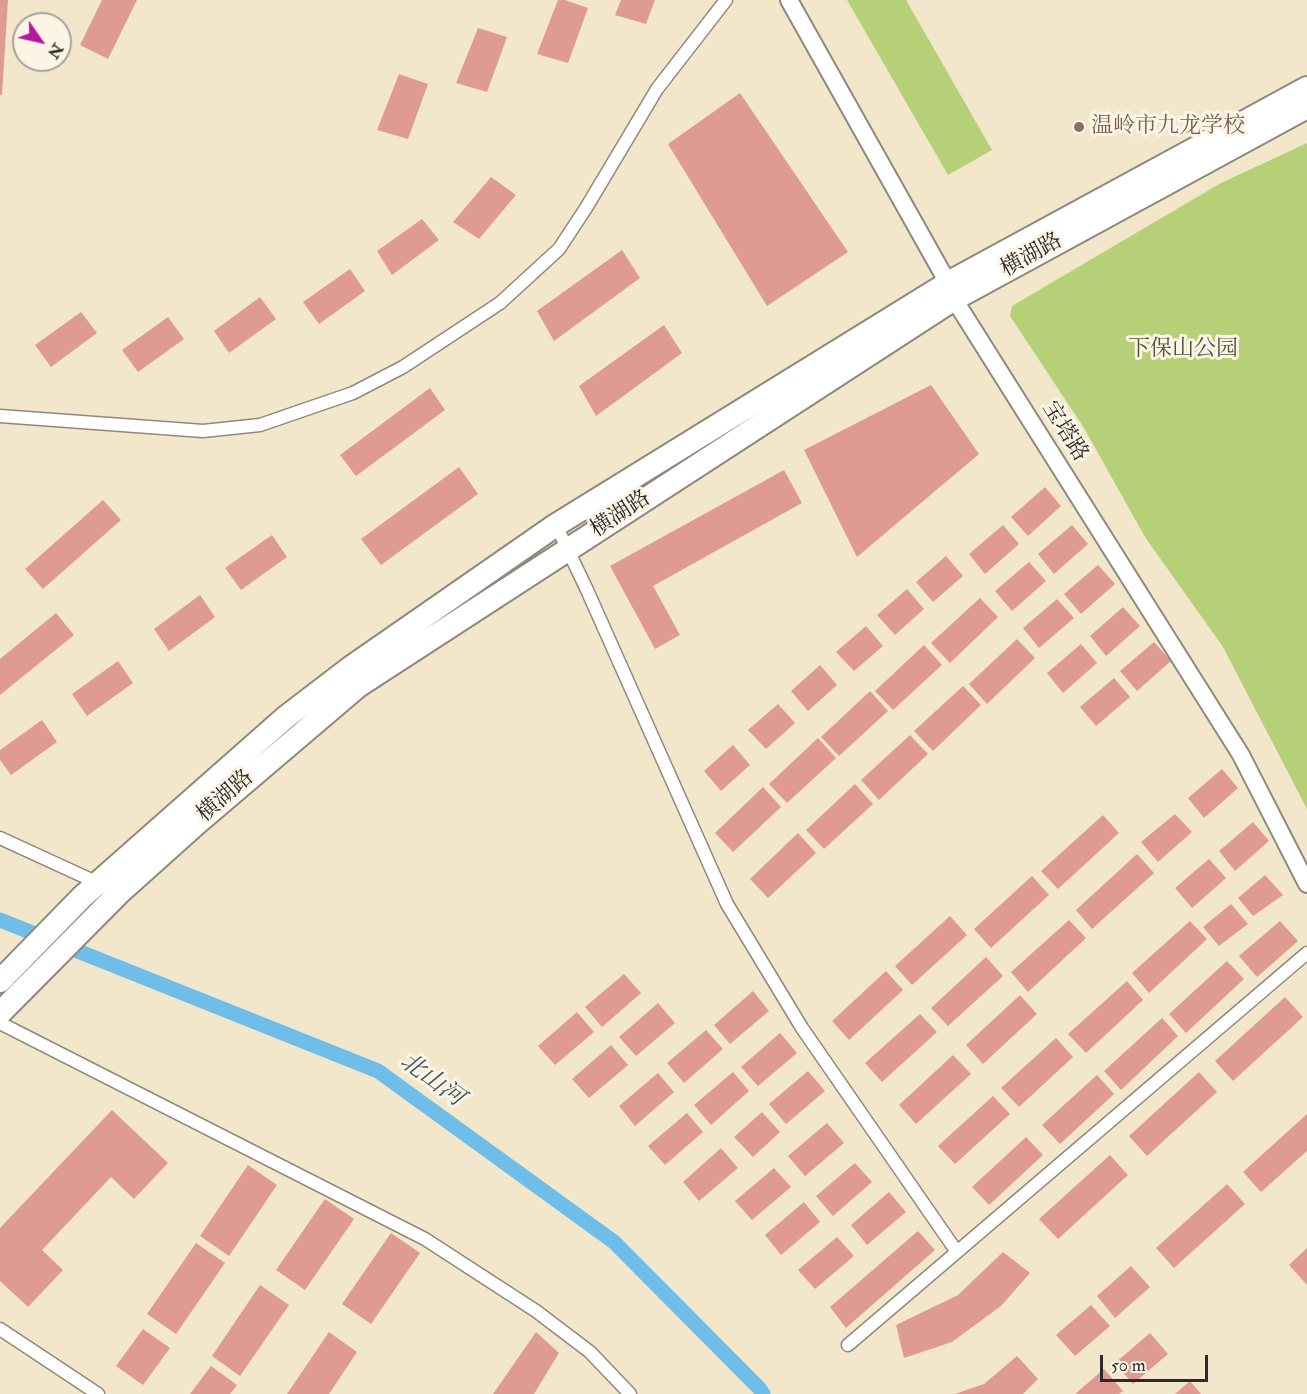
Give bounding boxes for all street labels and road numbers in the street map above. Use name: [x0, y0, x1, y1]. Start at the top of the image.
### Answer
street label: 横湖路: [997, 228, 1067, 284]
street label: 宝塔路: [1035, 397, 1093, 467]
street label: 横湖路: [586, 486, 656, 544]
street label: 横湖路: [192, 765, 260, 829]

